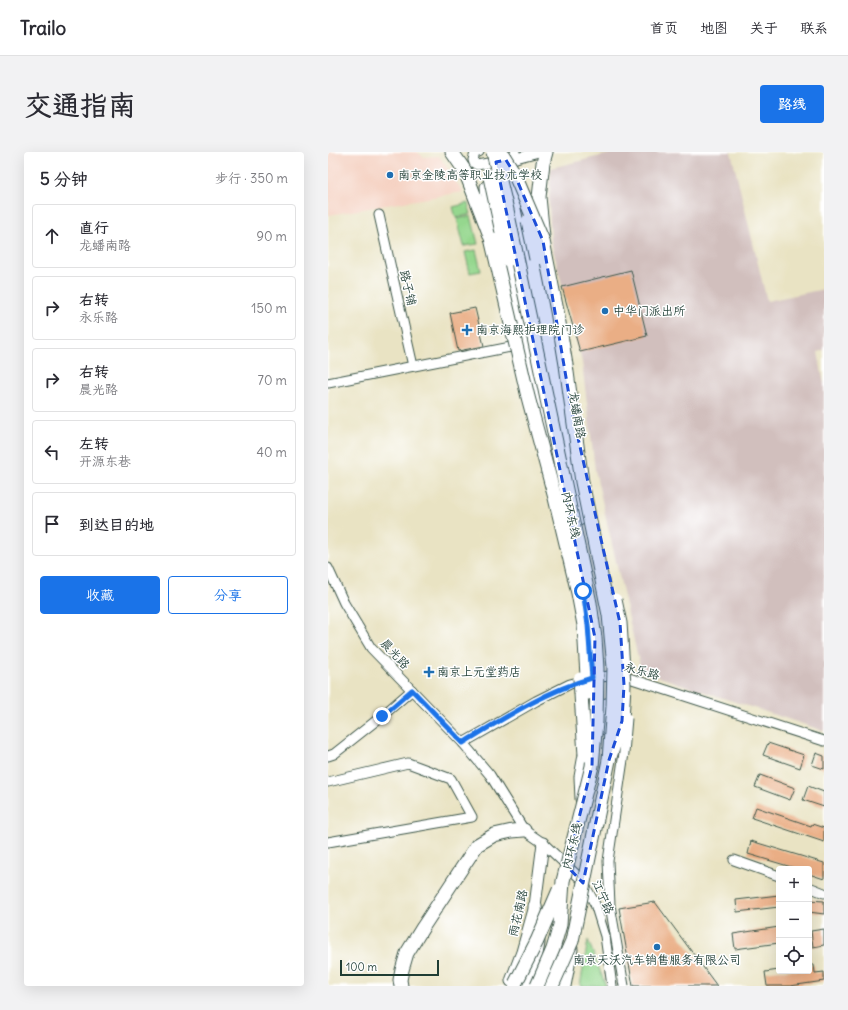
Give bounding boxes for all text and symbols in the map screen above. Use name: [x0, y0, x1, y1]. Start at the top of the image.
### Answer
text: Trailo: [20, 16, 66, 40]
text: 首页: [650, 19, 678, 37]
text: 地图: [700, 19, 728, 37]
text: 关于: [750, 19, 778, 37]
text: 联系: [800, 19, 828, 37]
button: 路线: [760, 85, 824, 123]
text: 交通指南: [24, 87, 136, 123]
place label: 南京金陵高等职业技术学校: [398, 167, 542, 182]
text: 5 分钟: [40, 168, 88, 190]
text: 步行 · 350 m: [215, 170, 288, 187]
marker: 南京金陵高等职业技术学校: [385, 170, 395, 180]
text: 直行: [79, 218, 109, 237]
icon: ahead: [41, 225, 63, 247]
text: 90 m: [256, 228, 287, 245]
text: 龙蟠南路: [79, 237, 131, 254]
street label: 路子铺: [397, 269, 420, 307]
text: 右转: [79, 290, 109, 309]
icon: right: [41, 297, 63, 319]
text: 150 m: [251, 300, 287, 317]
place label: 中华门派出所: [613, 303, 686, 318]
marker: 中华门派出所: [600, 306, 610, 316]
text: 永乐路: [79, 309, 118, 326]
place label: 南京海熙护理院门诊: [476, 322, 585, 337]
marker: 南京海熙护理院门诊: [461, 324, 473, 336]
text: 右转: [79, 362, 109, 381]
icon: right: [41, 369, 63, 391]
text: 70 m: [258, 372, 287, 389]
text: 晨光路: [79, 381, 118, 398]
street label: 龙蟠南路: [566, 390, 589, 440]
text: 左转: [79, 434, 109, 453]
icon: left: [41, 441, 63, 463]
text: 40 m: [256, 444, 287, 461]
text: 开源东巷: [79, 453, 131, 470]
street label: 内环东线: [559, 490, 584, 540]
icon: arrive: [41, 513, 63, 535]
text: 到达目的地: [79, 515, 154, 534]
button: 收藏: [40, 576, 160, 614]
button: 分享: [168, 576, 288, 614]
route start: [574, 582, 592, 600]
street label: 晨光路: [378, 635, 413, 672]
street label: 永乐路: [623, 659, 661, 682]
place label: 南京上元堂药店: [437, 664, 521, 679]
marker: 南京上元堂药店: [424, 667, 434, 677]
route end: [373, 707, 391, 725]
street label: 内环东线: [558, 821, 585, 871]
map controls: [776, 866, 812, 974]
button: +: [776, 866, 812, 902]
street label: 江宁路: [589, 877, 618, 916]
street label: 雨花南路: [505, 888, 530, 938]
button: −: [776, 902, 812, 938]
button: locate: [776, 938, 812, 974]
marker: 南京天沃汽车销售服务有限公司: [652, 942, 662, 952]
place label: 南京天沃汽车销售服务有限公司: [573, 952, 741, 967]
scale bar: [340, 958, 439, 977]
text: 100 m: [346, 960, 377, 974]

